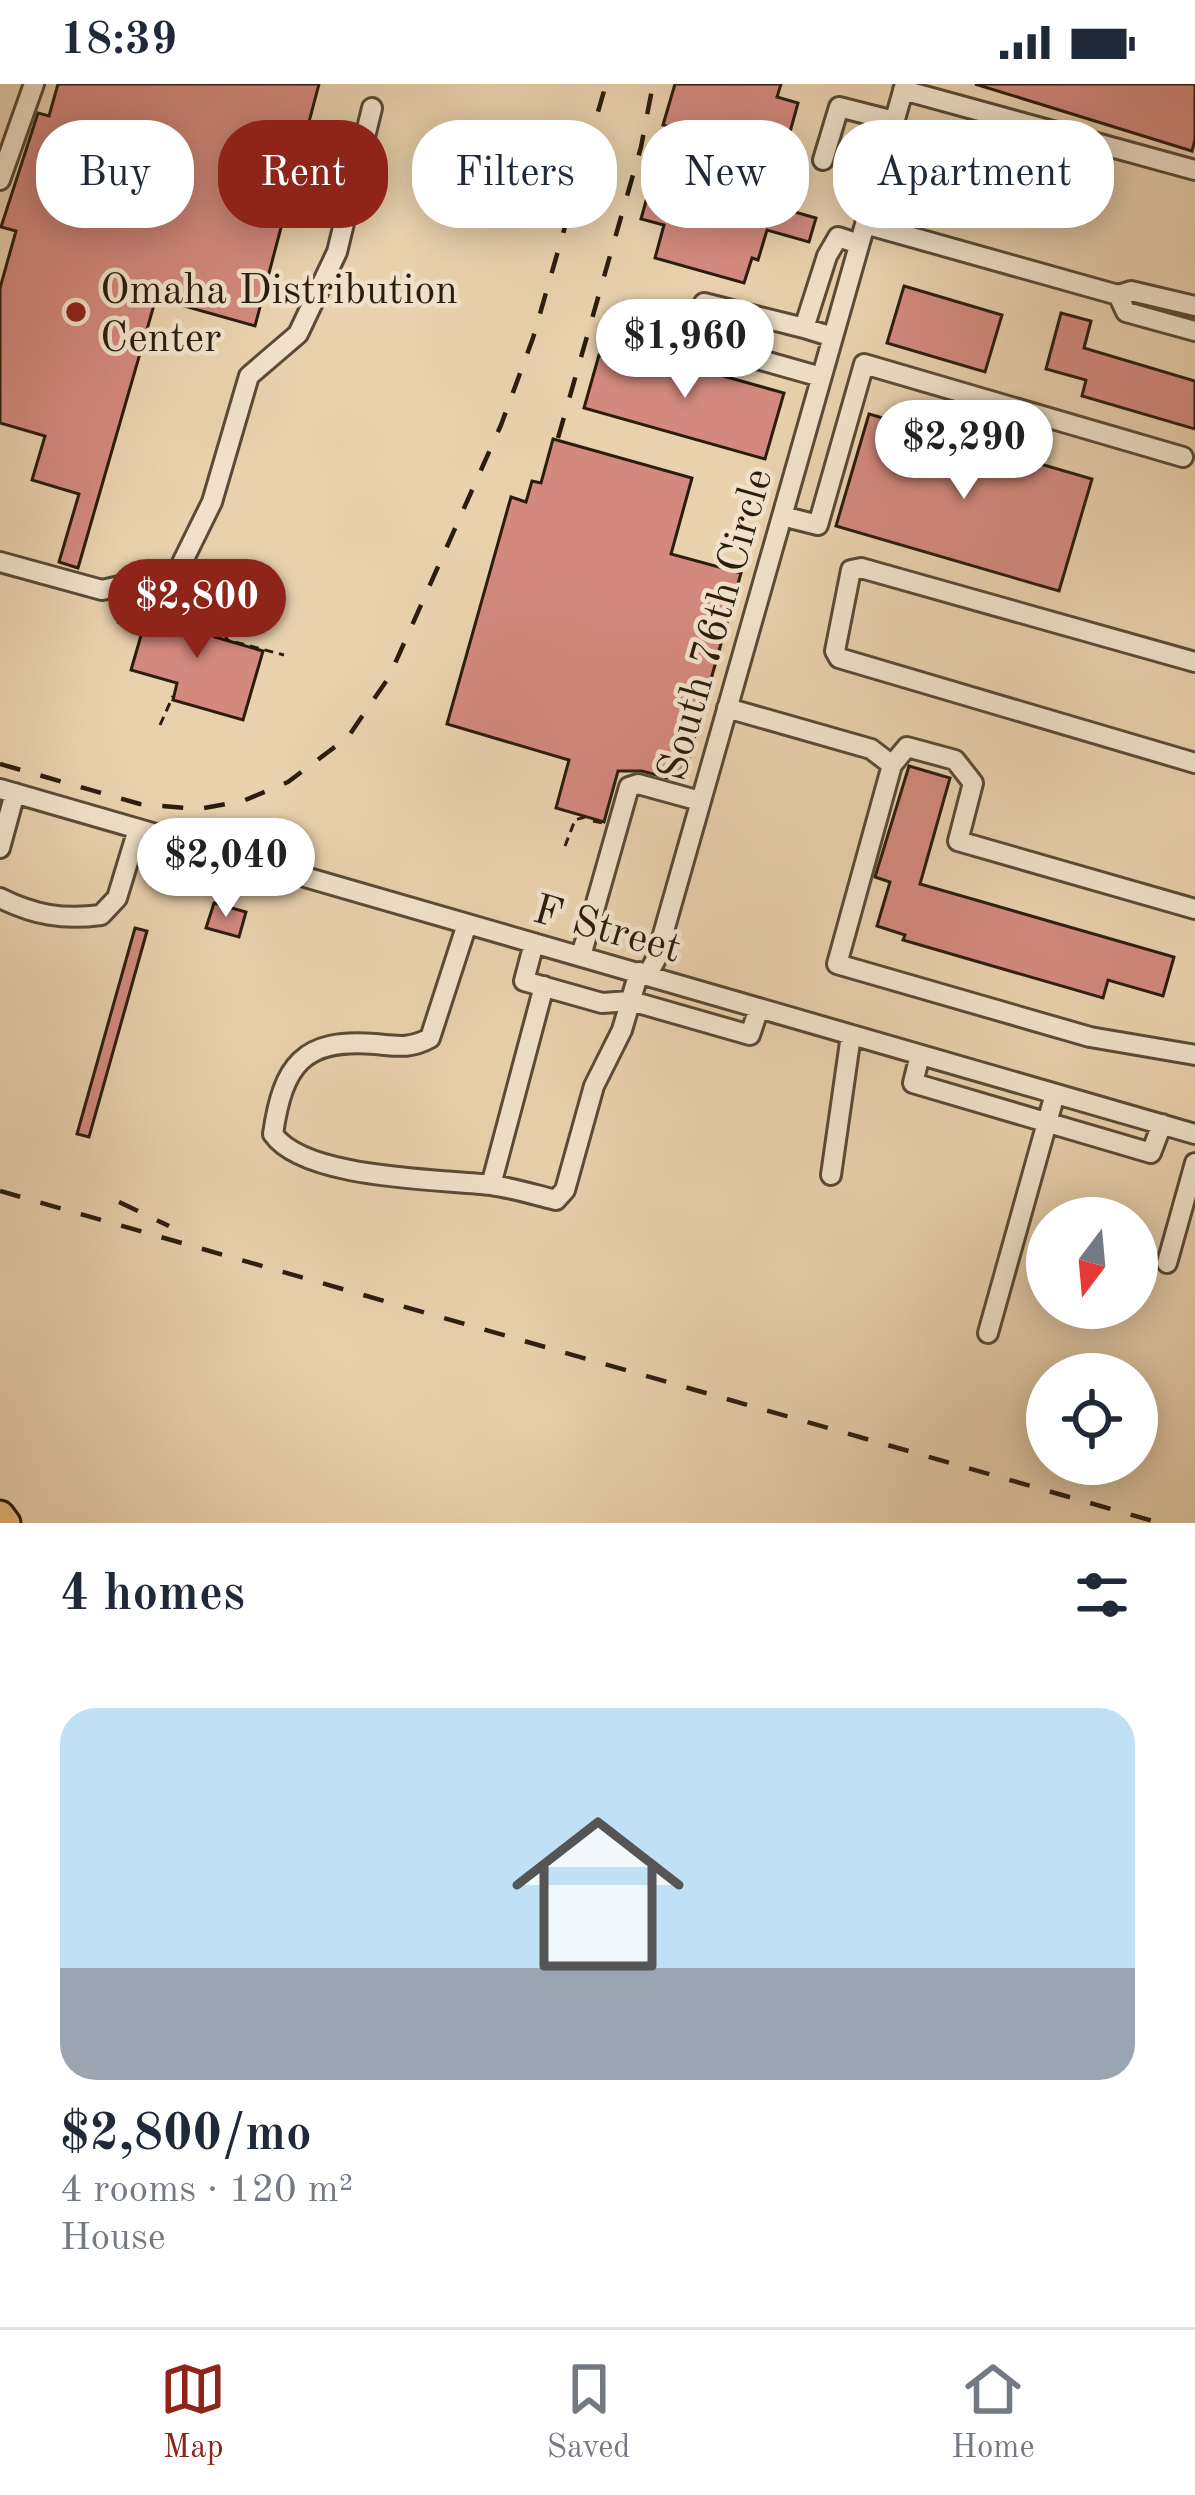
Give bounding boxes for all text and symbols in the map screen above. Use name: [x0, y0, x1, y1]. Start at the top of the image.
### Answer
text: 18:39: [60, 19, 177, 64]
chip: Buy: [36, 120, 194, 228]
chip: Rent: [218, 120, 388, 228]
chip: Filters: [412, 120, 617, 228]
chip: New: [641, 120, 809, 228]
chip: Apartment: [833, 120, 1114, 228]
place label: Omaha Distribution Center: [100, 271, 458, 361]
marker: Omaha Distribution Center: [63, 299, 89, 325]
pin: $1,960: [587, 299, 783, 401]
text: $1,960: [623, 318, 747, 357]
pin: $2,290: [866, 400, 1062, 502]
text: $2,290: [902, 419, 1026, 458]
street label: South 76th Circle: [652, 464, 781, 786]
pin: $2,800: [99, 559, 295, 661]
text: $2,800: [135, 578, 259, 617]
pin: $2,040: [128, 818, 324, 920]
text: $2,040: [164, 837, 288, 876]
street label: F Street: [528, 890, 685, 972]
north arrow: [1026, 1197, 1158, 1329]
map controls: [1026, 1197, 1158, 1485]
button: locate: [1026, 1353, 1158, 1485]
icon: filters: [1069, 1562, 1135, 1628]
text: 4 homes: [60, 1570, 245, 1621]
icon: home: [490, 1786, 706, 2002]
text: $2,800/mo: [60, 2110, 312, 2161]
text: 4 rooms · 120 m²: [60, 2171, 353, 2210]
text: House: [60, 2219, 166, 2258]
tab: Map: [160, 2356, 226, 2469]
tab: Saved: [547, 2356, 631, 2469]
tab: Home: [951, 2356, 1035, 2469]

